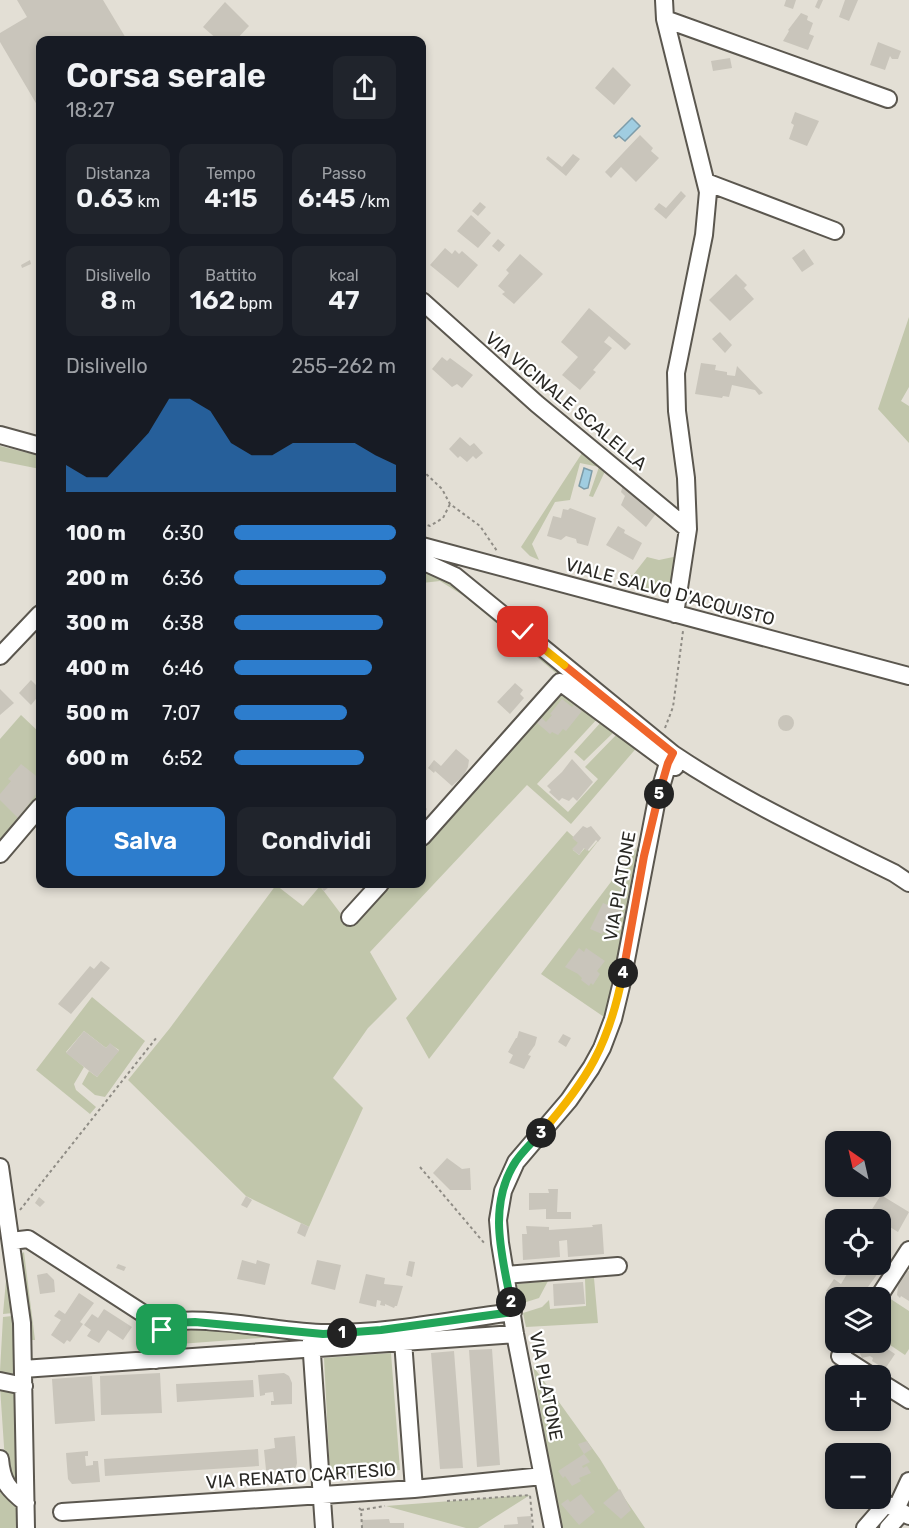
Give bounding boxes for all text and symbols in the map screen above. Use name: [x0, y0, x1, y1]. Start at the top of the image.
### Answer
text: Corsa serale: [66, 56, 266, 95]
button: share: [333, 56, 396, 119]
text: 18:27: [66, 98, 114, 122]
text: Distanza: [86, 164, 150, 183]
text: Tempo: [206, 164, 256, 183]
text: Passo: [322, 164, 366, 183]
text: 0.63: [76, 183, 134, 214]
text: 4:15: [204, 183, 258, 214]
text: 6:45: [298, 183, 356, 214]
text: km: [134, 192, 160, 211]
text: /km: [356, 192, 390, 211]
text: Dislivello: [85, 266, 151, 285]
text: Battito: [205, 266, 257, 285]
text: kcal: [329, 266, 359, 285]
text: 8: [100, 285, 118, 316]
text: 162: [190, 285, 235, 316]
text: 47: [328, 285, 360, 316]
text: m: [118, 294, 136, 313]
text: bpm: [235, 294, 272, 313]
street label: VIA VICINALE SCALELLA: [481, 327, 651, 475]
text: Dislivello: [66, 354, 148, 378]
text: 255–262 m: [292, 354, 396, 378]
text: 100 m: [66, 521, 126, 545]
text: 6:30: [162, 521, 204, 545]
street label: VIALE SALVO D'ACQUISTO: [563, 553, 777, 631]
text: 200 m: [66, 566, 129, 590]
text: 6:36: [162, 566, 203, 590]
pin: [497, 606, 548, 657]
text: 300 m: [66, 611, 129, 635]
text: 6:38: [162, 611, 204, 635]
icon: check: [506, 615, 539, 648]
text: 400 m: [66, 656, 129, 680]
text: 6:46: [162, 656, 204, 680]
text: 500 m: [66, 701, 129, 725]
text: 7:07: [162, 701, 200, 725]
text: 600 m: [66, 746, 129, 770]
text: 6:52: [162, 746, 203, 770]
pin: 5: [644, 779, 674, 809]
text: 5: [654, 784, 664, 803]
button: Salva: [66, 807, 225, 876]
button: Condividi: [237, 807, 396, 876]
street label: VIA PLATONE: [600, 829, 640, 943]
pin: 4: [608, 958, 638, 988]
text: 4: [618, 963, 628, 982]
pin: 3: [526, 1118, 556, 1148]
text: 3: [536, 1123, 546, 1142]
north arrow: [825, 1131, 891, 1197]
map controls: [825, 1131, 891, 1509]
button: locate: [825, 1209, 891, 1275]
pin: 2: [496, 1287, 526, 1317]
button: layers: [825, 1287, 891, 1353]
text: 2: [506, 1292, 516, 1311]
pin: [136, 1304, 187, 1355]
icon: arrive: [145, 1313, 178, 1346]
pin: 1: [327, 1318, 357, 1348]
text: 1: [338, 1323, 346, 1342]
street label: VIA PLATONE: [525, 1329, 567, 1443]
button: +: [825, 1365, 891, 1431]
button: −: [825, 1443, 891, 1509]
street label: VIA RENATO CARTESIO: [205, 1458, 397, 1494]

